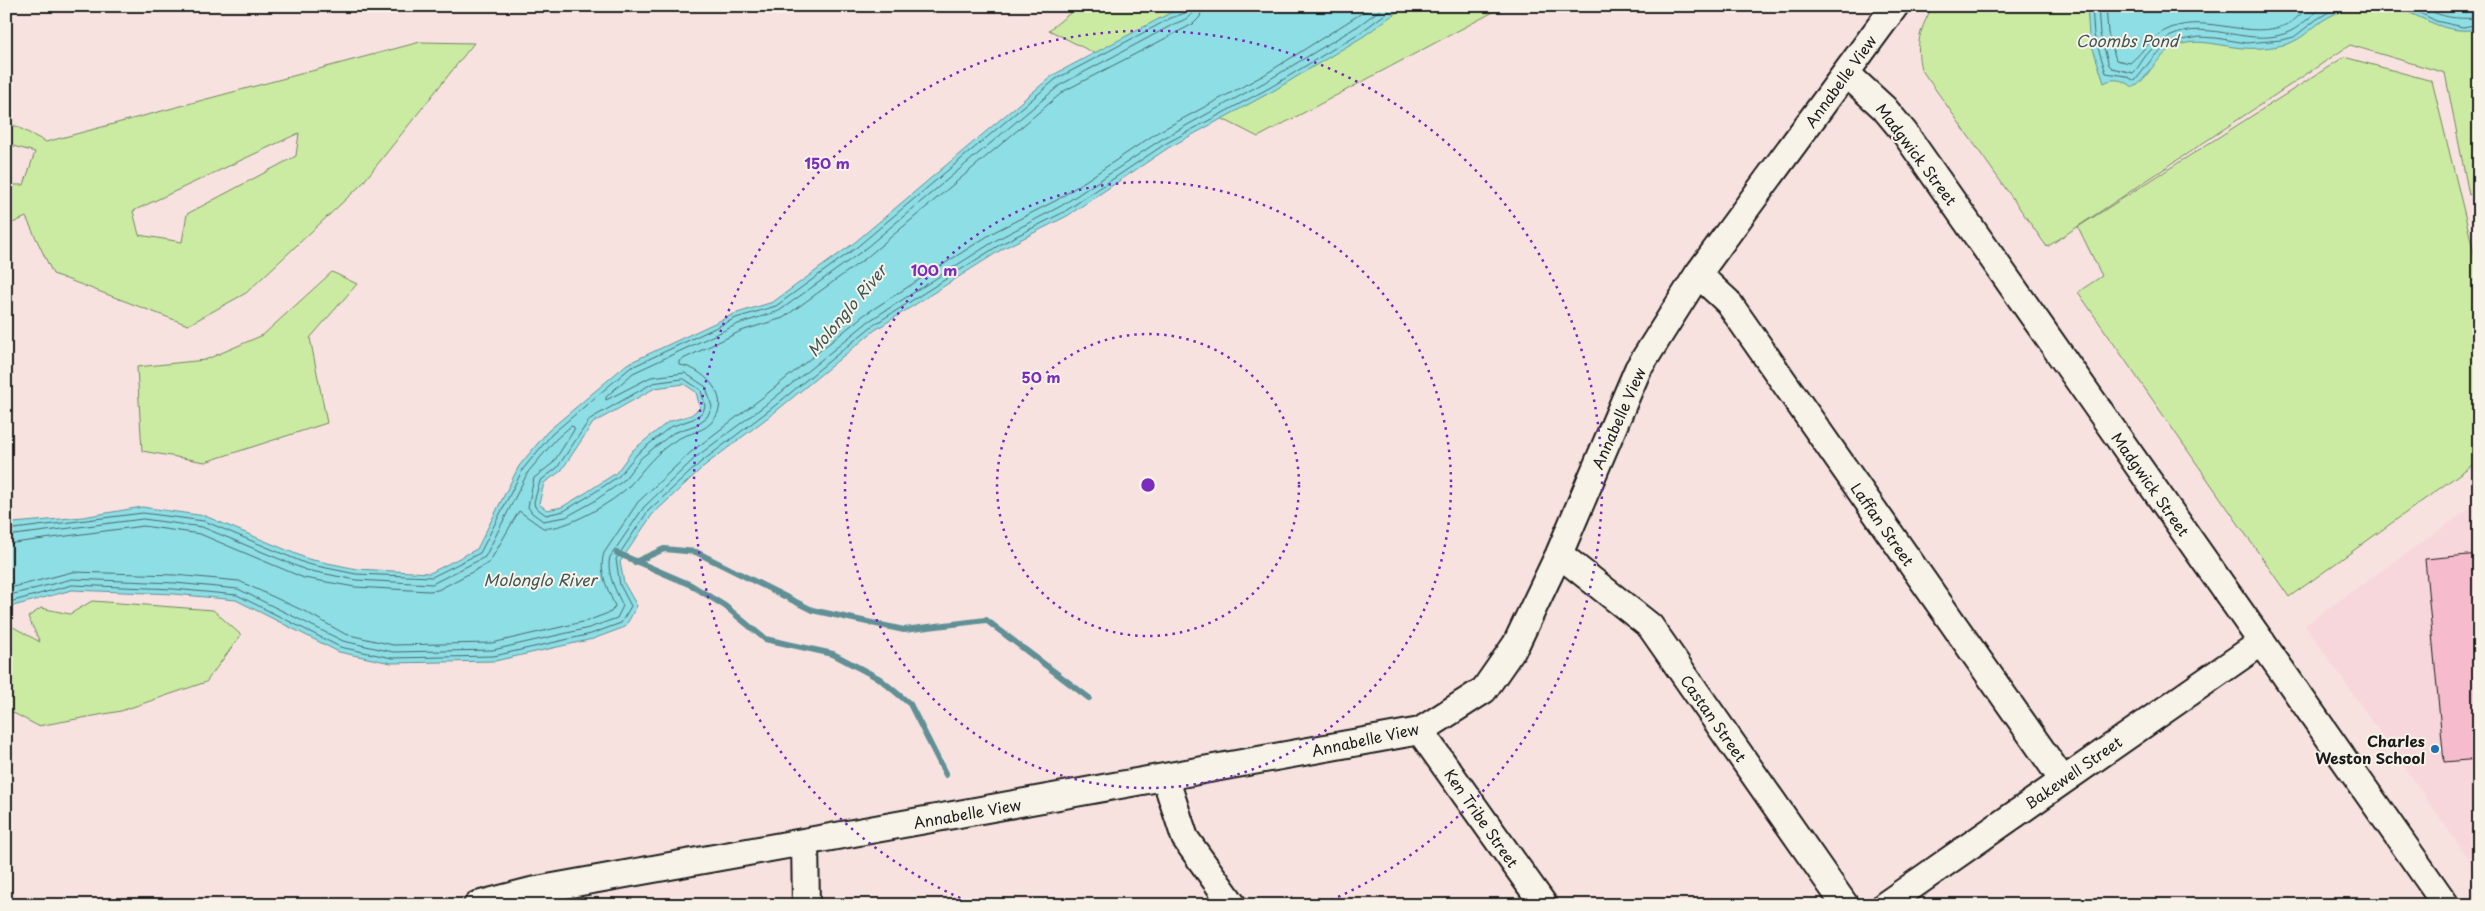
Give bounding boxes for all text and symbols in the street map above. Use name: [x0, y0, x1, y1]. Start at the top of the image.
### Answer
water label: Coombs Pond: [2076, 28, 2181, 52]
street label: Annabelle View: [1799, 30, 1882, 132]
street label: Madgwick Street: [1871, 98, 1963, 210]
text: 150 m: [804, 151, 850, 174]
water label: Molonglo River: [801, 257, 893, 361]
text: 100 m: [911, 258, 957, 281]
street label: Annabelle View: [1585, 363, 1651, 473]
text: 50 m: [1022, 365, 1060, 388]
street label: Madgwick Street: [2106, 427, 2196, 541]
centre of rings: [1139, 476, 1157, 494]
street label: Laffan Street: [1846, 478, 1920, 570]
water label: Molonglo River: [484, 567, 599, 591]
street label: Castan Street: [1675, 670, 1753, 766]
street label: Annabelle View: [1309, 716, 1421, 762]
place label: Charles Weston School: [2315, 729, 2425, 769]
street label: Bakewell Street: [2020, 730, 2126, 814]
marker: Charles Weston School: [2429, 743, 2441, 755]
street label: Ken Tribe Street: [1439, 764, 1525, 872]
street label: Annabelle View: [911, 792, 1023, 834]

